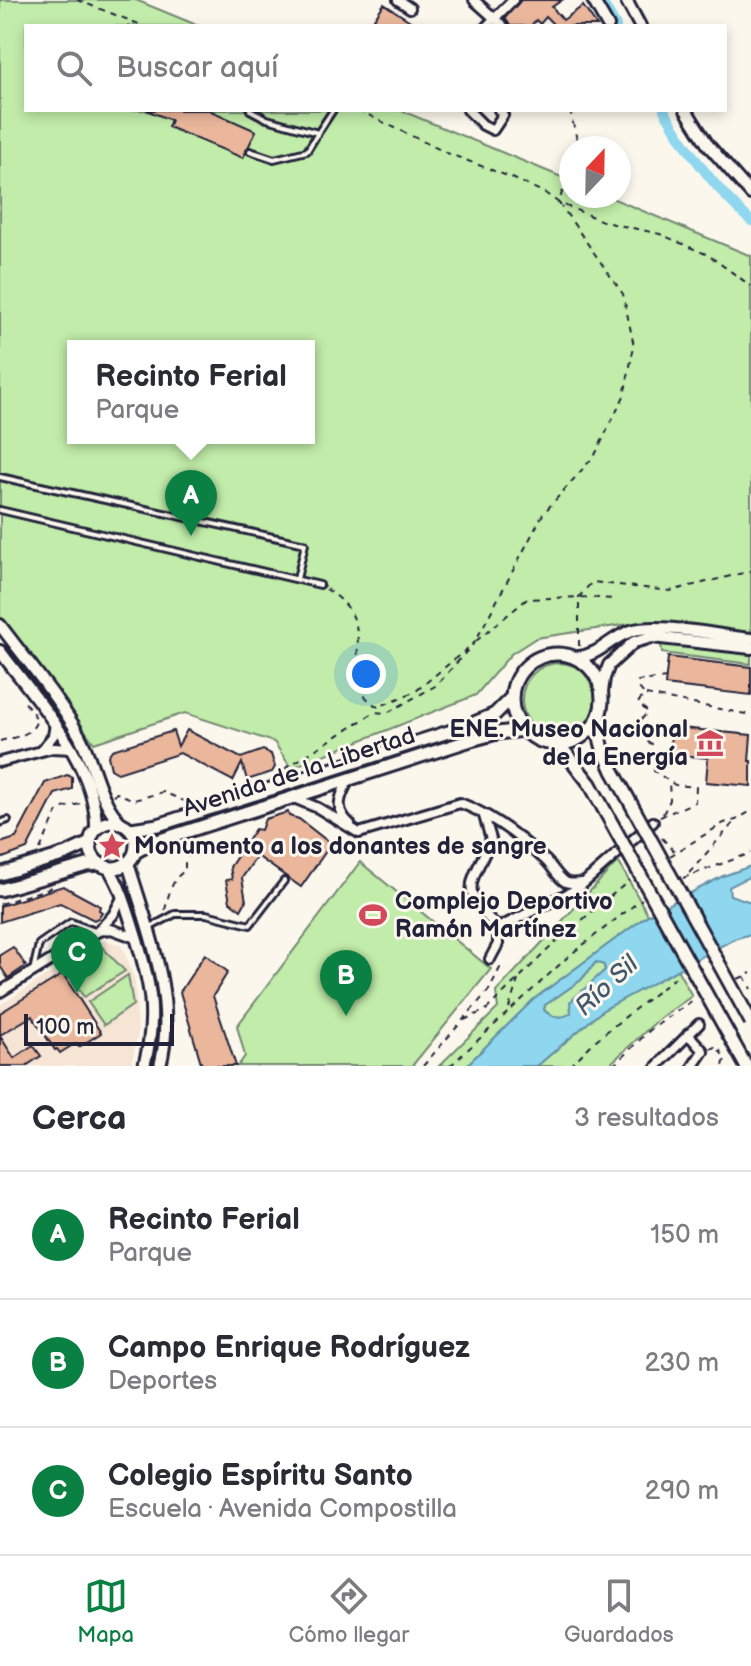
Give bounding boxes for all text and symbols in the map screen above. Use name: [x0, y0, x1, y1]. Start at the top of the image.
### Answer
search box: [24, 24, 727, 112]
icon: search: [52, 46, 96, 90]
text: Buscar aquí: [116, 50, 278, 86]
north arrow: [559, 136, 631, 208]
popup: [67, 340, 315, 444]
text: Recinto Ferial: [95, 359, 287, 395]
text: Parque: [95, 395, 179, 426]
pin: A: [165, 470, 217, 536]
your location: [346, 654, 386, 694]
place label: ENE. Museo Nacional de la Energía: [449, 715, 688, 772]
street label: Avenida de la Libertad: [179, 721, 419, 823]
museum icon: ENE. Museo Nacional de la Energía: [695, 728, 725, 758]
place icon: Monumento a los donantes de sangre: [97, 831, 127, 861]
place label: Monumento a los donantes de sangre: [134, 832, 547, 861]
place label: Complejo Deportivo Ramón Martínez: [395, 887, 613, 944]
sports icon: Complejo Deportivo Ramón Martínez: [358, 900, 388, 930]
pin: C: [51, 927, 103, 993]
water label: Río Sil: [569, 948, 646, 1023]
pin: B: [320, 950, 372, 1016]
scale bar: [24, 1010, 174, 1046]
text: 100 m: [36, 1014, 95, 1041]
text: Cerca: [32, 1098, 127, 1139]
text: 3 resultados: [574, 1103, 719, 1134]
text: Recinto Ferial: [108, 1202, 300, 1238]
text: A: [50, 1220, 66, 1251]
text: 150 m: [650, 1220, 719, 1251]
text: Parque: [108, 1238, 192, 1269]
text: Campo Enrique Rodríguez: [108, 1330, 470, 1366]
text: B: [49, 1348, 67, 1379]
text: 230 m: [644, 1348, 719, 1379]
text: Deportes: [108, 1366, 217, 1397]
text: Colegio Espíritu Santo: [108, 1458, 413, 1494]
text: C: [49, 1476, 67, 1507]
text: 290 m: [645, 1476, 719, 1507]
text: Escuela · Avenida Compostilla: [108, 1494, 457, 1525]
tab: Mapa: [77, 1574, 134, 1649]
tab: Cómo llegar: [289, 1574, 409, 1649]
tab: Guardados: [564, 1574, 674, 1649]

